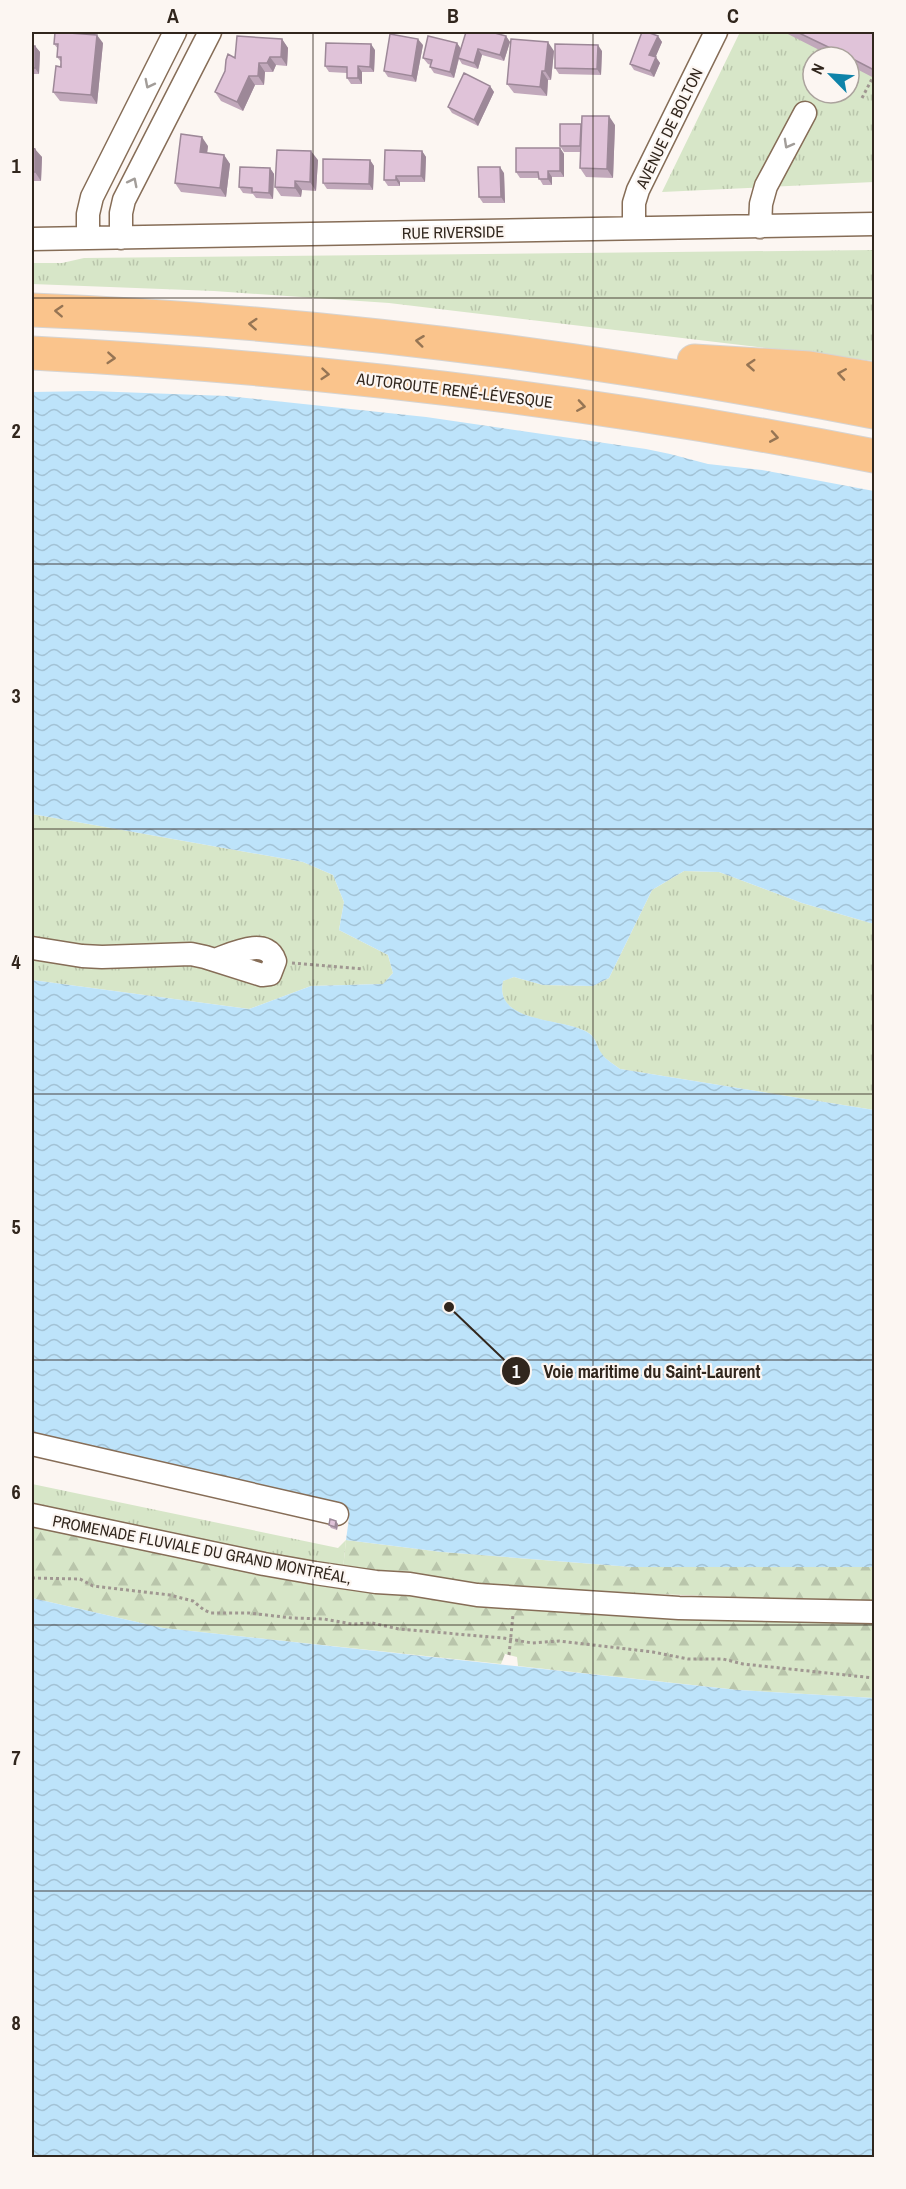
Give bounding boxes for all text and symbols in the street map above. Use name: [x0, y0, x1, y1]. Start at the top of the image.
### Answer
text: A: [167, 2, 179, 29]
text: B: [447, 2, 459, 29]
text: C: [727, 2, 739, 29]
north arrow: [801, 45, 861, 105]
text: N: [805, 60, 829, 78]
street label: AVENUE DE BOLTON: [630, 64, 708, 193]
one-way arrow: [144, 77, 156, 88]
one-way arrow: [784, 138, 795, 148]
text: 1: [11, 152, 21, 179]
one-way arrow: [126, 178, 138, 189]
street label: RUE RIVERSIDE: [402, 220, 504, 244]
one-way arrow: [54, 305, 63, 318]
one-way arrow: [249, 318, 258, 331]
one-way arrow: [415, 335, 424, 348]
one-way arrow: [106, 351, 115, 364]
one-way arrow: [746, 359, 755, 372]
one-way arrow: [321, 367, 330, 380]
street label: AUTOROUTE RENÉ-LÉVESQUE: [355, 367, 554, 413]
one-way arrow: [837, 368, 846, 380]
one-way arrow: [577, 399, 586, 411]
text: 2: [11, 417, 21, 444]
one-way arrow: [769, 430, 779, 443]
text: 3: [11, 682, 21, 709]
text: 4: [11, 948, 21, 975]
text: 5: [11, 1213, 21, 1240]
callout: Voie maritime du Saint-Laurent: [501, 1353, 772, 1389]
text: 1: [512, 1359, 521, 1384]
text: Voie maritime du Saint-Laurent: [543, 1359, 761, 1384]
text: 6: [11, 1478, 21, 1505]
street label: PROMENADE FLUVIALE DU GRAND MONTRÉAL,: [51, 1509, 353, 1589]
text: 7: [11, 1744, 21, 1771]
text: 8: [11, 2009, 21, 2036]

